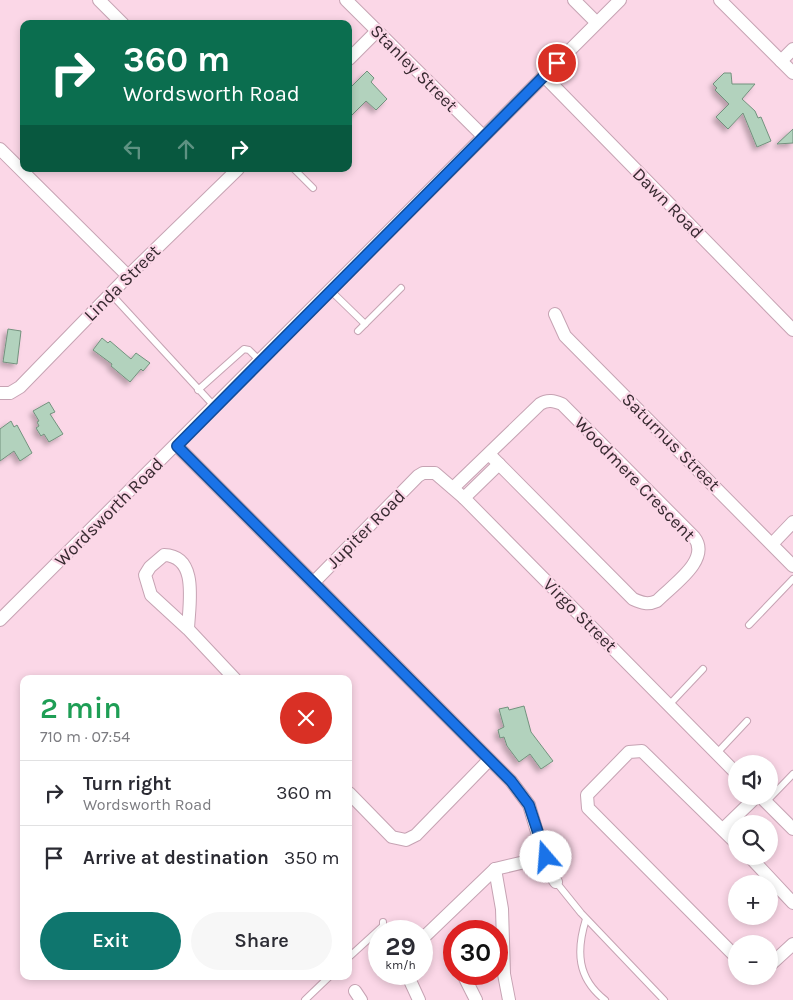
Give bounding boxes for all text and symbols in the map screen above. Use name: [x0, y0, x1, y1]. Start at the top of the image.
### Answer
street label: Stanley Street: [366, 20, 463, 117]
text: 360 m: [123, 39, 230, 80]
icon: right: [40, 40, 105, 105]
pin: [536, 42, 578, 84]
icon: arrive: [543, 49, 571, 77]
text: Wordsworth Road: [123, 81, 300, 107]
icon: left: [119, 135, 147, 163]
icon: ahead: [172, 135, 200, 163]
icon: right: [225, 135, 253, 163]
street label: Dawn Road: [628, 163, 708, 243]
street label: Linda Street: [79, 240, 165, 326]
street label: Saturnus Street: [617, 388, 725, 496]
street label: Woodmere Crescent: [570, 412, 700, 546]
street label: Wordsworth Road: [50, 453, 168, 571]
street label: Jupiter Road: [322, 485, 410, 573]
street label: Virgo Street: [538, 573, 622, 657]
text: 2 min: [40, 690, 122, 726]
button: close: [280, 692, 332, 744]
text: 710 m · 07:54: [40, 727, 130, 746]
map controls: [728, 755, 778, 985]
button: sound: [728, 755, 778, 805]
text: Turn right: [83, 773, 172, 795]
icon: right: [40, 779, 68, 807]
text: 360 m: [276, 782, 332, 804]
text: Wordsworth Road: [83, 795, 212, 814]
button: search: [728, 815, 778, 865]
position arrow: [519, 830, 571, 882]
icon: arrive: [40, 844, 68, 872]
text: Arrive at destination: [83, 847, 269, 869]
text: 350 m: [284, 847, 339, 869]
button: +: [728, 875, 778, 925]
button: Exit: [40, 912, 181, 970]
button: Share: [191, 912, 332, 970]
speed limit sign: 30: [443, 920, 508, 985]
text: 29: [385, 932, 416, 961]
button: −: [728, 935, 778, 985]
text: km/h: [385, 958, 416, 972]

